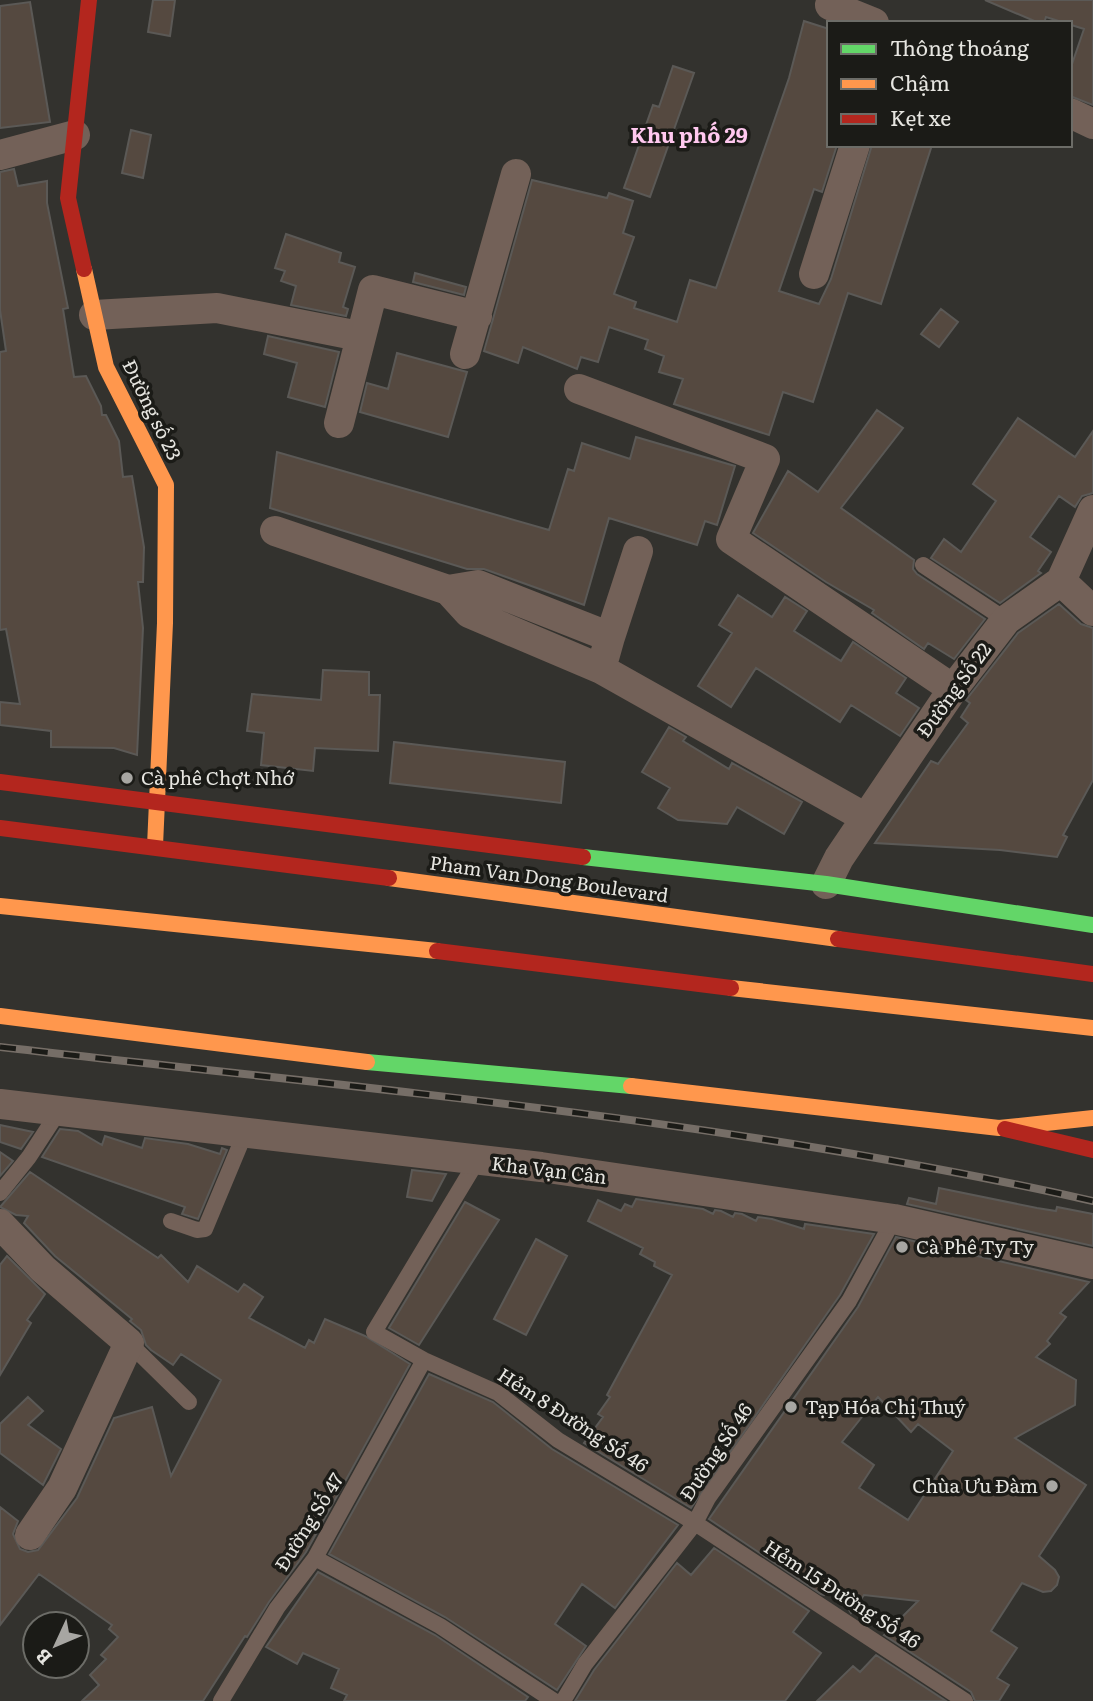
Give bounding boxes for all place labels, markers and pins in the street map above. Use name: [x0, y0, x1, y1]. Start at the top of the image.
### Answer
place label: Cà phê Chợt Nhớ: [141, 763, 295, 791]
marker: Cà phê Chợt Nhớ: [119, 770, 135, 786]
place label: Cà Phê Ty Ty: [916, 1232, 1034, 1260]
marker: Cà Phê Ty Ty: [894, 1239, 910, 1255]
place label: Tạp Hóa Chị Thuý: [805, 1392, 965, 1420]
marker: Tạp Hóa Chị Thuý: [783, 1399, 799, 1415]
place label: Chùa Ưu Đàm: [912, 1471, 1038, 1499]
marker: Chùa Ưu Đàm: [1044, 1478, 1060, 1494]

